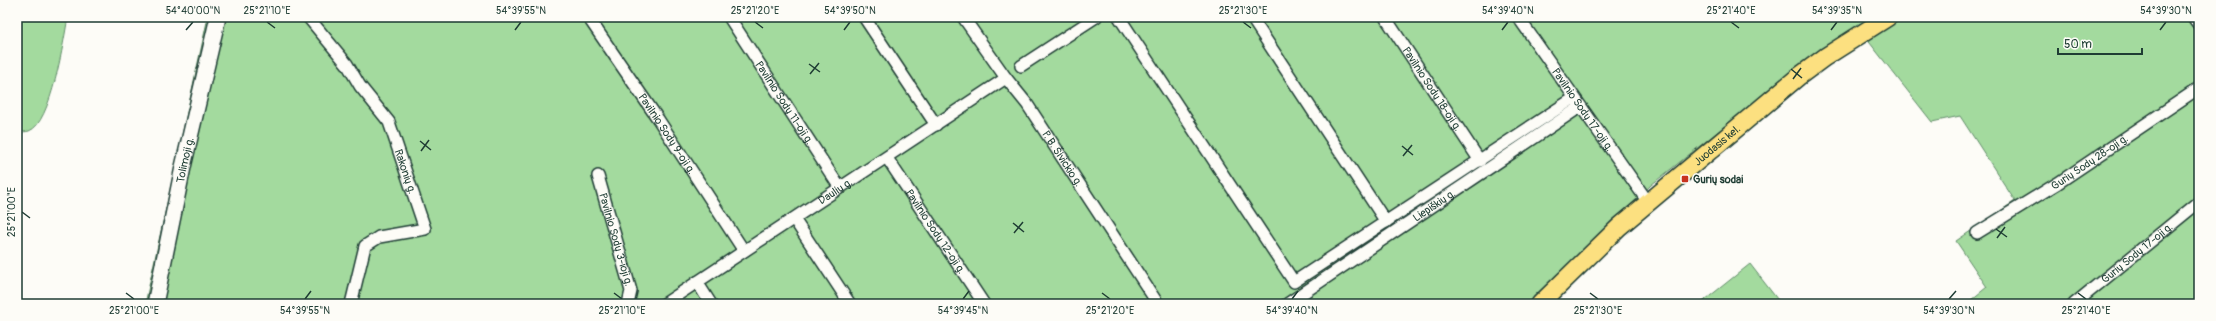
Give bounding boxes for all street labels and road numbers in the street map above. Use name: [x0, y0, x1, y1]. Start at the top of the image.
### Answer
street label: Pavilnio Sodų 18-oji g.: [1400, 44, 1465, 133]
street label: Pavilnio Sodų 11-oji g.: [753, 58, 816, 147]
street label: Pavilnio Sodų 17-oji g.: [1549, 66, 1617, 153]
street label: Pavilnio Sodų 9-oji g.: [636, 91, 698, 176]
street label: Juodasis kel.: [1691, 122, 1743, 168]
street label: P. B. Šivickio g.: [1040, 128, 1086, 189]
street label: Gurių Sodų 28-oji g.: [2049, 131, 2130, 192]
street label: Tolimoji g.: [173, 136, 196, 184]
street label: Rakonių g.: [392, 147, 419, 195]
street label: Daulių g.: [816, 175, 854, 207]
street label: Liepiškių g.: [1410, 186, 1458, 224]
street label: Pavilnio Sodų 12-oji g.: [903, 187, 968, 276]
street label: Pavilnio Sodų 3-ioji g.: [597, 191, 636, 287]
street label: Gurių Sodų 17-oji g.: [2098, 220, 2175, 286]

